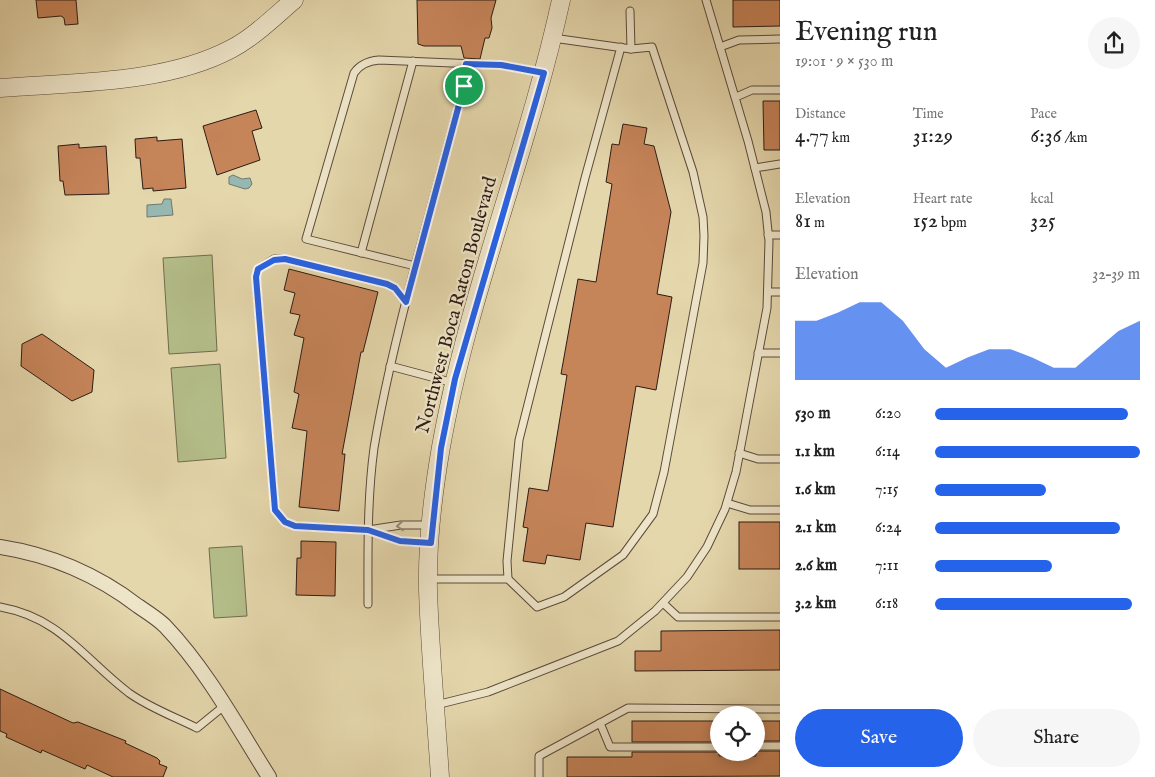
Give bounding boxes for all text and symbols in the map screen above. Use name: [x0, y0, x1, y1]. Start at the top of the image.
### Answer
text: Evening run: [795, 15, 938, 50]
button: share: [1088, 17, 1140, 69]
text: 19:01 · 9 × 530 m: [795, 52, 893, 72]
pin: [443, 65, 485, 107]
icon: arrive: [450, 72, 478, 100]
text: Distance: [795, 105, 846, 123]
text: Time: [913, 105, 944, 123]
text: Pace: [1030, 105, 1057, 123]
text: 4.77: [795, 123, 829, 150]
text: 31:29: [913, 123, 953, 150]
text: 6:36: [1030, 123, 1061, 150]
text: km: [829, 129, 850, 147]
text: /km: [1061, 129, 1088, 147]
street label: Northwest Boca Raton Boulevard: [411, 173, 503, 436]
text: Elevation: [795, 190, 851, 208]
text: Heart rate: [913, 190, 972, 208]
text: kcal: [1030, 190, 1054, 208]
text: 81: [795, 208, 811, 235]
text: 152: [913, 208, 938, 235]
text: 325: [1030, 208, 1056, 235]
text: m: [811, 214, 825, 232]
text: bpm: [938, 214, 967, 232]
text: Elevation: [795, 265, 858, 285]
text: 32–39 m: [1092, 265, 1140, 285]
text: 530 m: [795, 404, 830, 424]
text: 6:20: [875, 404, 901, 424]
text: 1.1 km: [795, 442, 835, 462]
text: 6:14: [875, 442, 900, 462]
text: 1.6 km: [795, 480, 836, 500]
text: 7:15: [875, 480, 898, 500]
text: 2.1 km: [795, 518, 836, 538]
text: 6:24: [875, 518, 901, 538]
one-way arrow: [396, 520, 404, 531]
text: 2.6 km: [795, 556, 837, 576]
text: 7:11: [875, 556, 899, 576]
text: 3.2 km: [795, 594, 836, 614]
text: 6:18: [875, 594, 898, 614]
map controls: [710, 706, 765, 761]
button: locate: [710, 706, 765, 761]
button: Save: [795, 709, 963, 767]
button: Share: [973, 709, 1140, 767]

